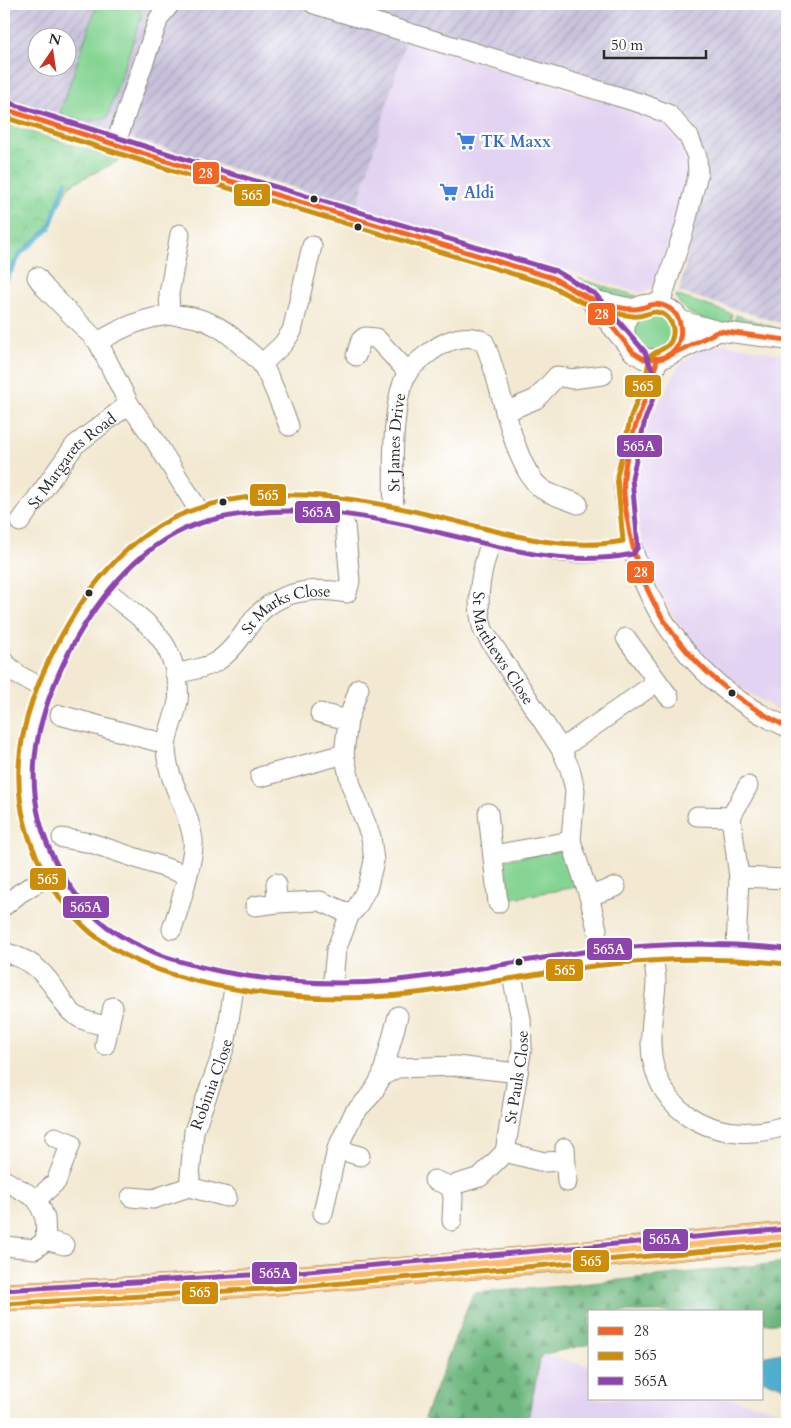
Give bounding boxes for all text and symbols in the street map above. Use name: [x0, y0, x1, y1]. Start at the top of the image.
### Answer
north arrow: [28, 28, 78, 78]
scale bar: [604, 28, 706, 60]
text: N: [47, 29, 63, 50]
text: 50 m: [611, 35, 643, 55]
supermarket icon: TK Maxx: [455, 130, 477, 152]
place label: TK Maxx: [481, 131, 551, 153]
line badge: 28: [192, 161, 220, 185]
text: 28: [199, 164, 213, 183]
supermarket icon: Aldi: [438, 181, 460, 203]
place label: Aldi: [464, 182, 494, 204]
line badge: 565: [233, 183, 271, 207]
text: 565: [241, 186, 263, 205]
unlabelled marker: [309, 194, 319, 204]
unlabelled marker: [353, 222, 363, 232]
line badge: 28: [587, 302, 616, 326]
text: 28: [595, 305, 609, 324]
line badge: 565: [624, 374, 662, 398]
text: 565: [632, 377, 654, 396]
street label: St James Drive: [383, 391, 412, 492]
street label: St Margarets Road: [23, 407, 121, 514]
line badge: 565A: [616, 434, 663, 458]
text: 565A: [623, 437, 655, 456]
line badge: 565: [249, 483, 287, 507]
text: 565: [257, 486, 279, 505]
unlabelled marker: [218, 497, 228, 507]
line badge: 565A: [294, 500, 341, 524]
text: 565A: [302, 503, 334, 522]
line badge: 28: [626, 560, 655, 584]
text: 28: [634, 563, 648, 582]
street label: St Marks Close: [237, 580, 331, 639]
unlabelled marker: [84, 588, 94, 598]
street label: St Matthews Close: [467, 591, 539, 709]
unlabelled marker: [727, 688, 737, 698]
line badge: 565: [29, 867, 67, 891]
text: 565: [37, 870, 59, 889]
line badge: 565A: [62, 895, 110, 919]
text: 565A: [70, 898, 102, 917]
line badge: 565A: [586, 937, 633, 961]
text: 565A: [593, 940, 625, 959]
unlabelled marker: [514, 957, 524, 967]
line badge: 565: [545, 958, 584, 982]
text: 565: [554, 961, 576, 980]
street label: St Pauls Close: [500, 1030, 535, 1125]
street label: Robinia Close: [185, 1038, 238, 1133]
line badge: 565A: [642, 1228, 689, 1252]
text: 565A: [649, 1230, 681, 1249]
line badge: 565: [572, 1249, 610, 1273]
text: 565: [580, 1252, 602, 1271]
line badge: 565A: [251, 1261, 298, 1285]
text: 565A: [259, 1264, 291, 1283]
line badge: 565: [181, 1281, 219, 1305]
text: 565: [189, 1283, 211, 1302]
legend: [588, 1310, 764, 1400]
text: 28: [634, 1321, 649, 1341]
text: 565: [634, 1345, 657, 1365]
text: 565A: [634, 1371, 668, 1391]

